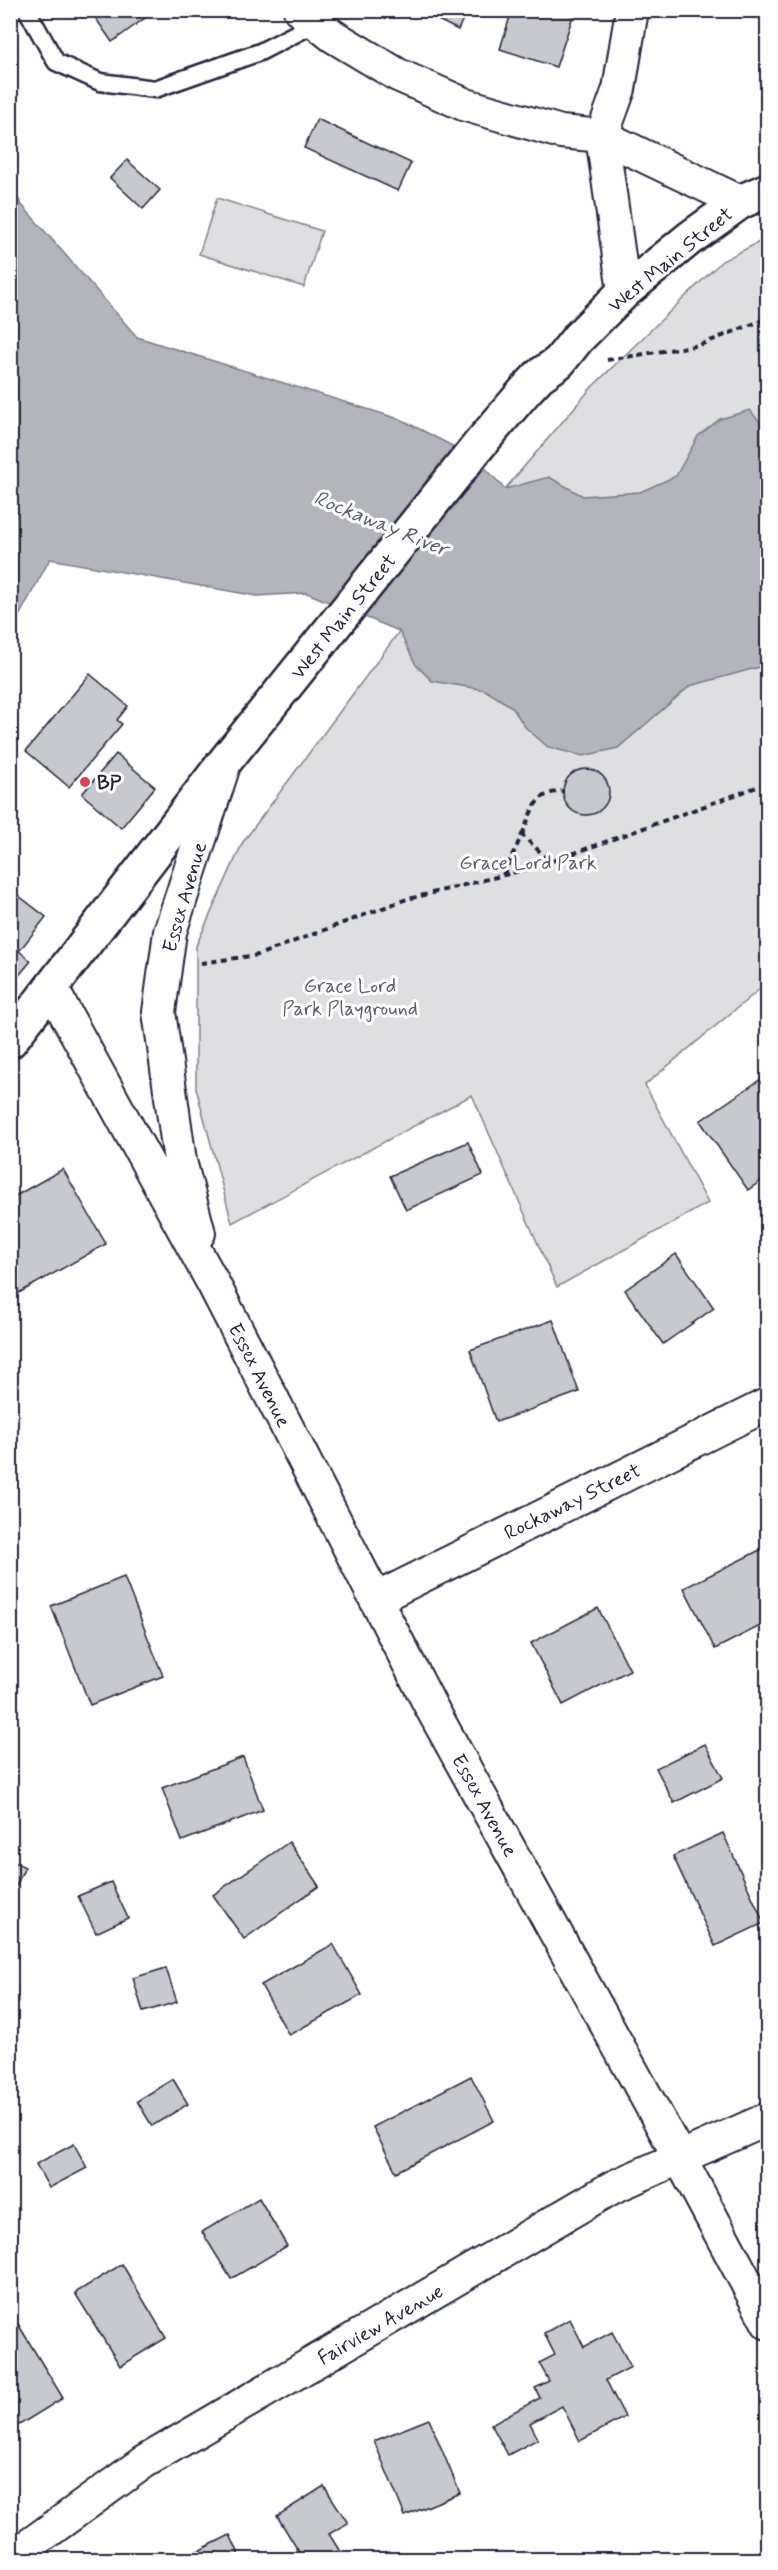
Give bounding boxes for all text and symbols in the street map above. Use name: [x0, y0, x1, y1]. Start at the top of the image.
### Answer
street label: West Main Street: [603, 201, 739, 319]
water label: Rockaway River: [309, 484, 455, 565]
street label: West Main Street: [285, 549, 403, 685]
place label: BP: [97, 770, 122, 797]
marker: BP: [78, 775, 92, 789]
street label: Essex Avenue: [157, 839, 214, 956]
park label: Grace Lord Park: [459, 850, 597, 877]
park label: Grace Lord Park Playground: [282, 973, 418, 1023]
street label: Essex Avenue: [221, 1319, 297, 1433]
street label: Rockaway Street: [500, 1458, 645, 1547]
street label: Essex Avenue: [444, 1749, 523, 1862]
street label: Fairview Avenue: [313, 2278, 449, 2372]

